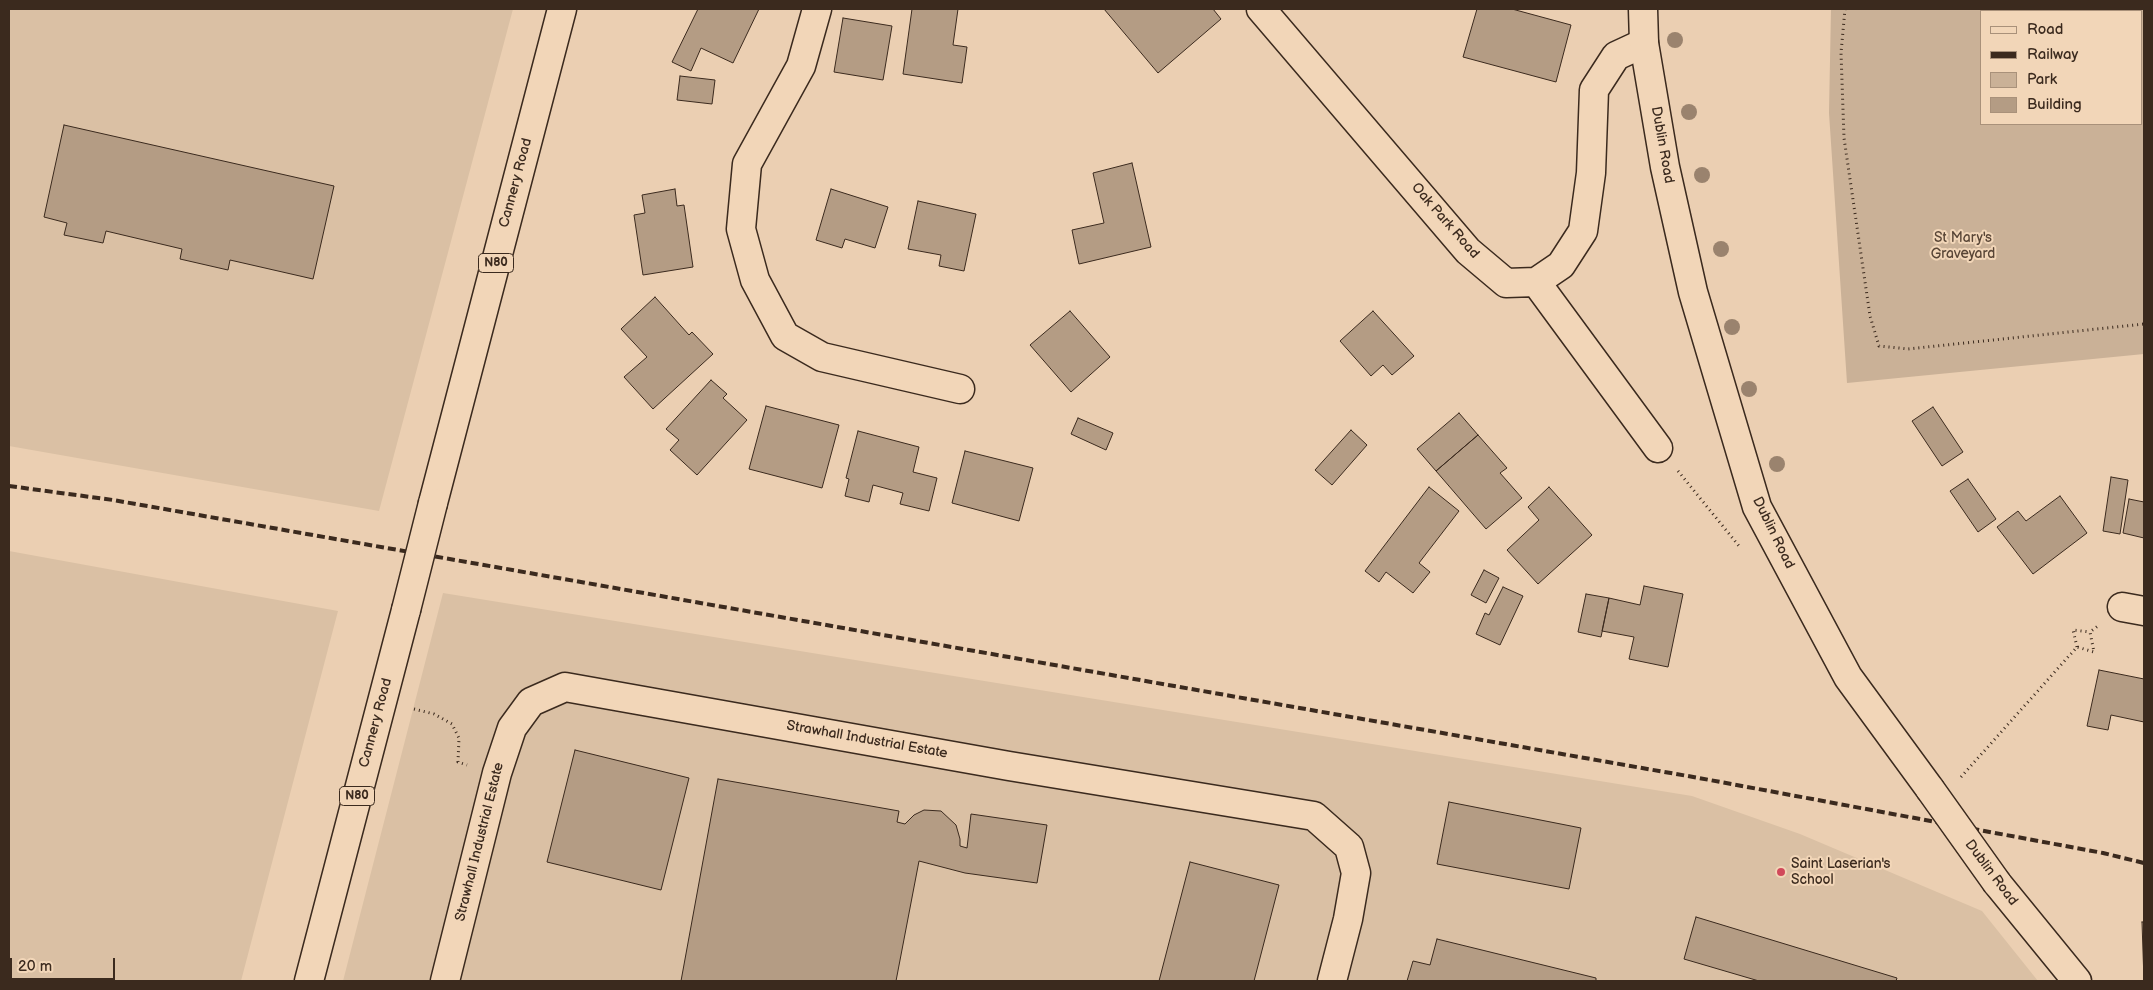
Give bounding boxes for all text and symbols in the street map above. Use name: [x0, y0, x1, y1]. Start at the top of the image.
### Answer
legend: [1980, 10, 2143, 125]
text: Road: [2027, 20, 2063, 39]
text: Railway: [2027, 45, 2078, 64]
text: Park: [2027, 70, 2057, 89]
text: Building: [2027, 95, 2082, 114]
street label: Dublin Road: [1647, 105, 1677, 185]
street label: Cannery Road: [496, 137, 536, 229]
street label: Oak Park Road: [1408, 180, 1482, 262]
park label: St Mary's Graveyard: [1931, 230, 1995, 262]
road number: N80: [478, 254, 514, 272]
street label: Dublin Road: [1748, 494, 1798, 572]
street label: Cannery Road: [356, 677, 396, 769]
street label: Strawhall Industrial Estate: [785, 718, 949, 762]
street label: Strawhall Industrial Estate: [452, 761, 508, 923]
road number: N80: [340, 786, 374, 806]
street label: Dublin Road: [1961, 837, 2021, 909]
place label: Saint Laserian's School: [1791, 856, 1890, 889]
marker: Saint Laserian's School: [1775, 866, 1787, 878]
scale bar: [12, 948, 118, 980]
text: 20 m: [18, 957, 52, 976]

